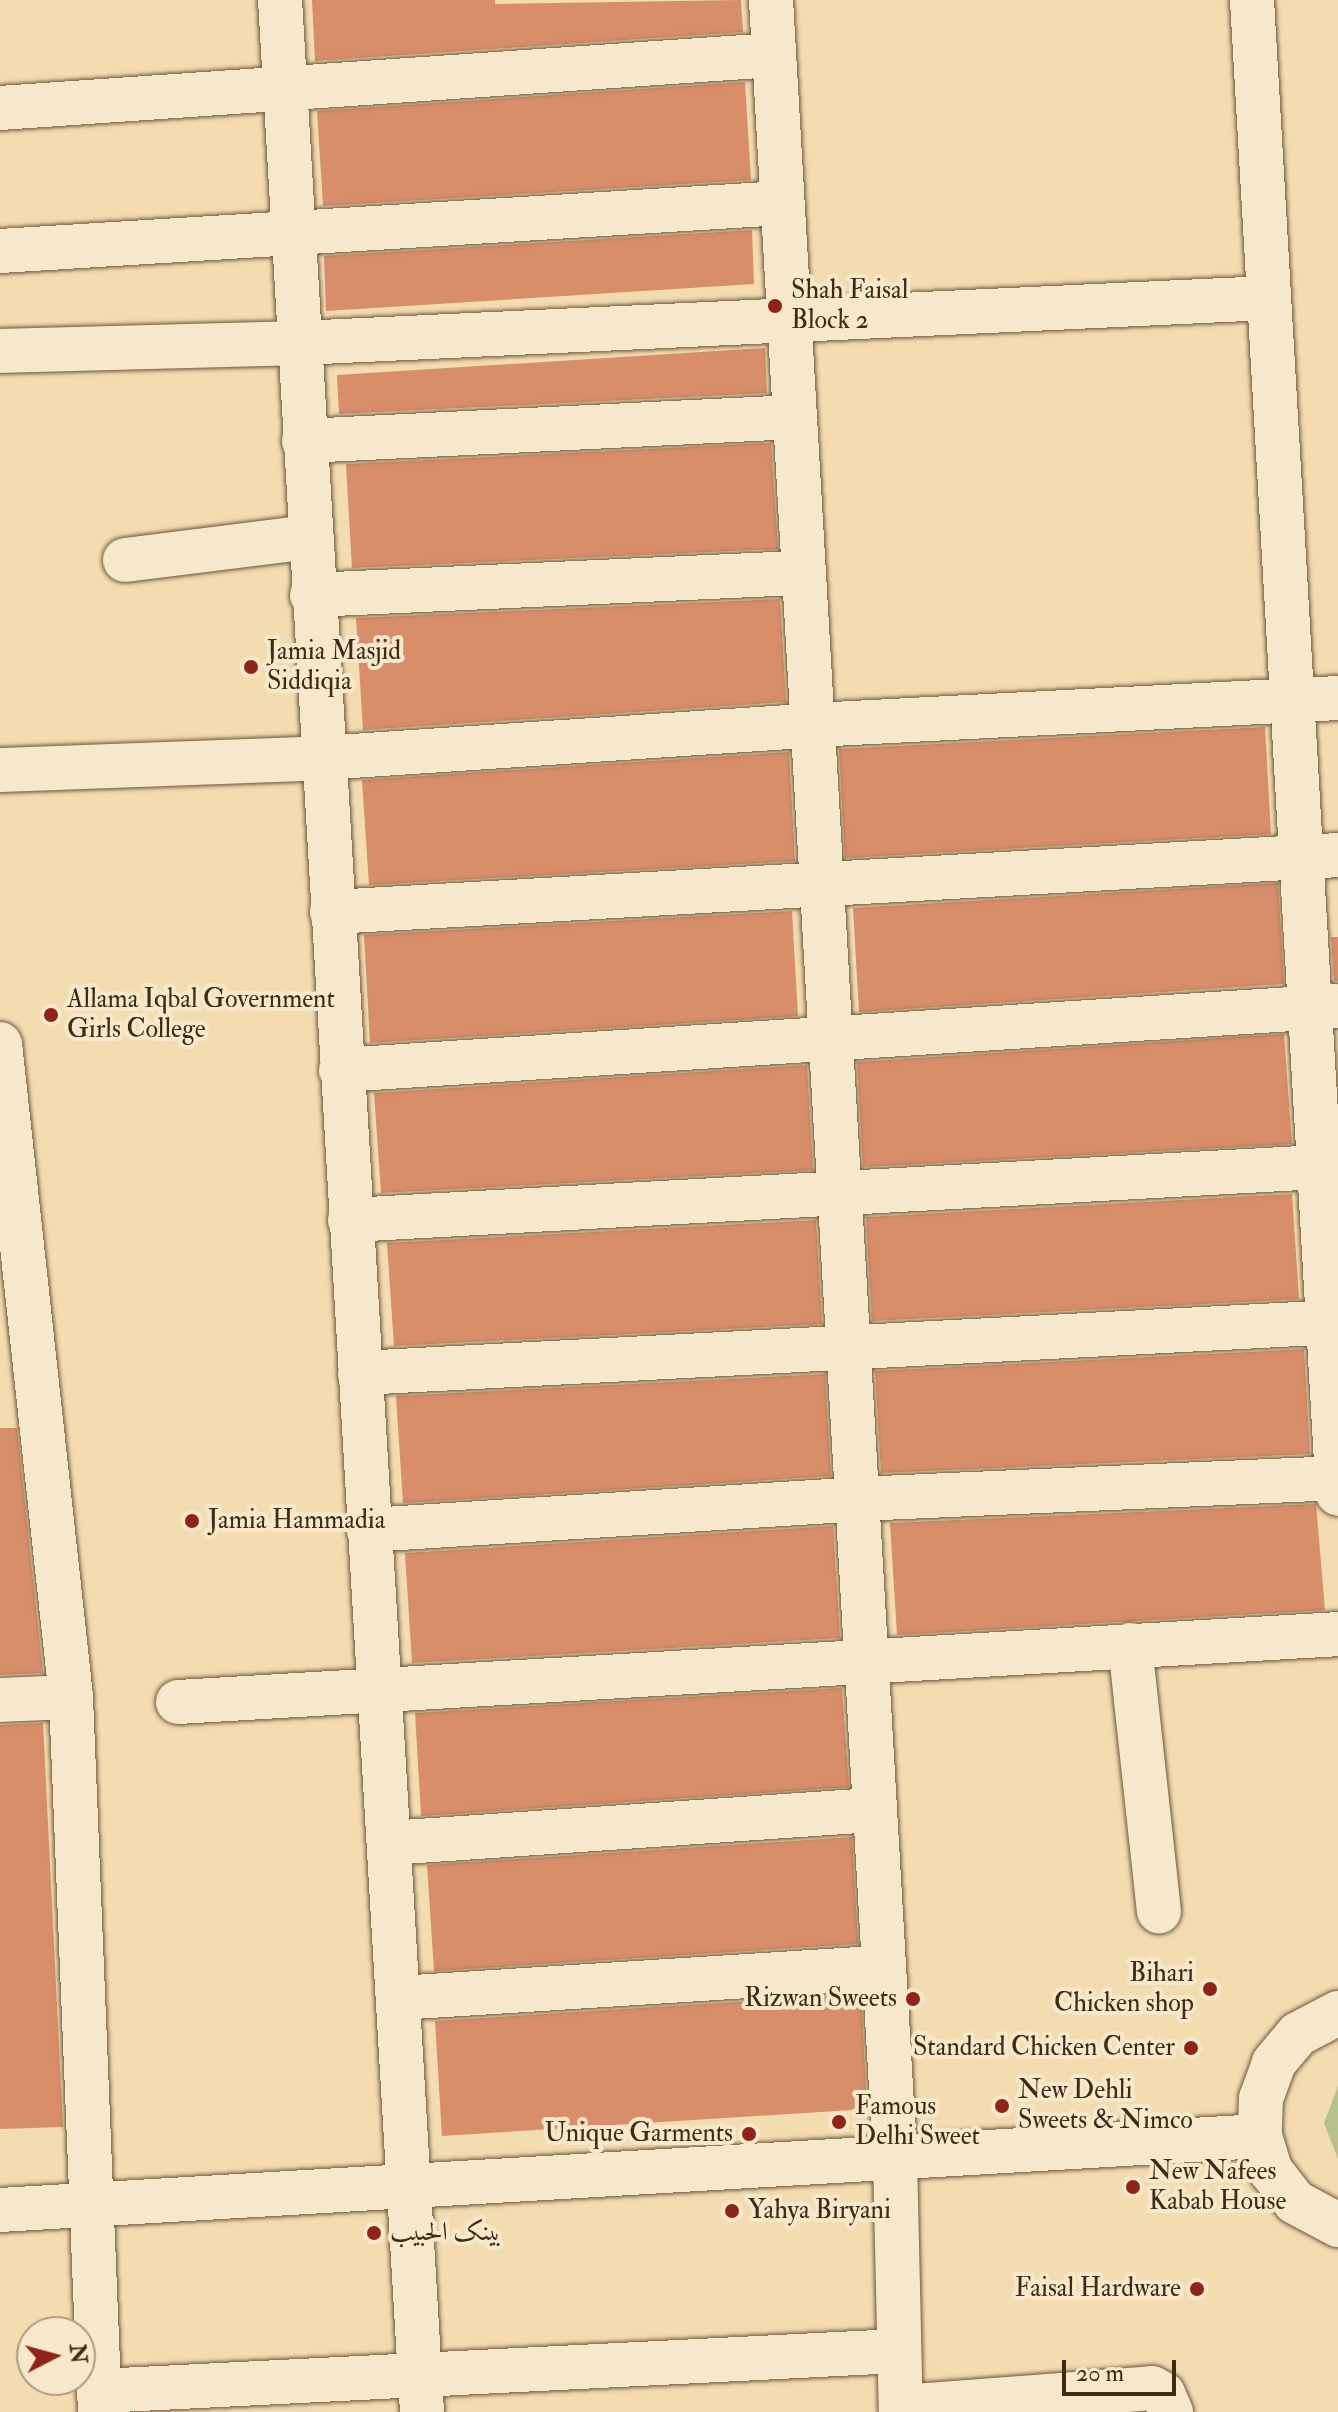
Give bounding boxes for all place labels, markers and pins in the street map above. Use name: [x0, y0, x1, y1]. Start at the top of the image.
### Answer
place label: Shah Faisal Block 2: [791, 275, 908, 336]
marker: Shah Faisal Block 2: [766, 297, 784, 315]
place label: Jamia Masjid Siddiqia: [267, 636, 401, 698]
marker: Jamia Masjid Siddiqia: [242, 658, 260, 676]
place label: Allama Iqbal Government Girls College: [67, 984, 335, 1046]
marker: Allama Iqbal Government Girls College: [42, 1006, 60, 1024]
place label: Jamia Hammadia: [208, 1505, 385, 1537]
marker: Jamia Hammadia: [183, 1512, 201, 1530]
place label: Bihari Chicken shop: [1054, 1958, 1194, 2020]
marker: Bihari Chicken shop: [1201, 1980, 1219, 1998]
place label: Rizwan Sweets: [744, 1983, 897, 2015]
marker: Rizwan Sweets: [904, 1990, 922, 2008]
place label: Standard Chicken Center: [913, 2032, 1175, 2064]
marker: Standard Chicken Center: [1182, 2039, 1200, 2057]
place label: New Dehli Sweets & Nimco: [1018, 2075, 1193, 2136]
place label: Famous Delhi Sweet: [855, 2091, 980, 2152]
marker: New Dehli Sweets & Nimco: [993, 2097, 1011, 2115]
marker: Famous Delhi Sweet: [830, 2113, 848, 2131]
place label: Unique Garments: [545, 2118, 733, 2150]
marker: Unique Garments: [740, 2125, 758, 2143]
place label: New Nafees Kabab House: [1149, 2156, 1286, 2218]
marker: New Nafees Kabab House: [1124, 2178, 1142, 2196]
place label: Yahya Biryani: [748, 2195, 891, 2227]
marker: Yahya Biryani: [723, 2202, 741, 2220]
place label: بينک الحبيب: [390, 2217, 501, 2249]
marker: بينک الحبيب: [365, 2224, 383, 2242]
place label: Faisal Hardware: [1015, 2273, 1181, 2305]
marker: Faisal Hardware: [1188, 2280, 1206, 2298]

